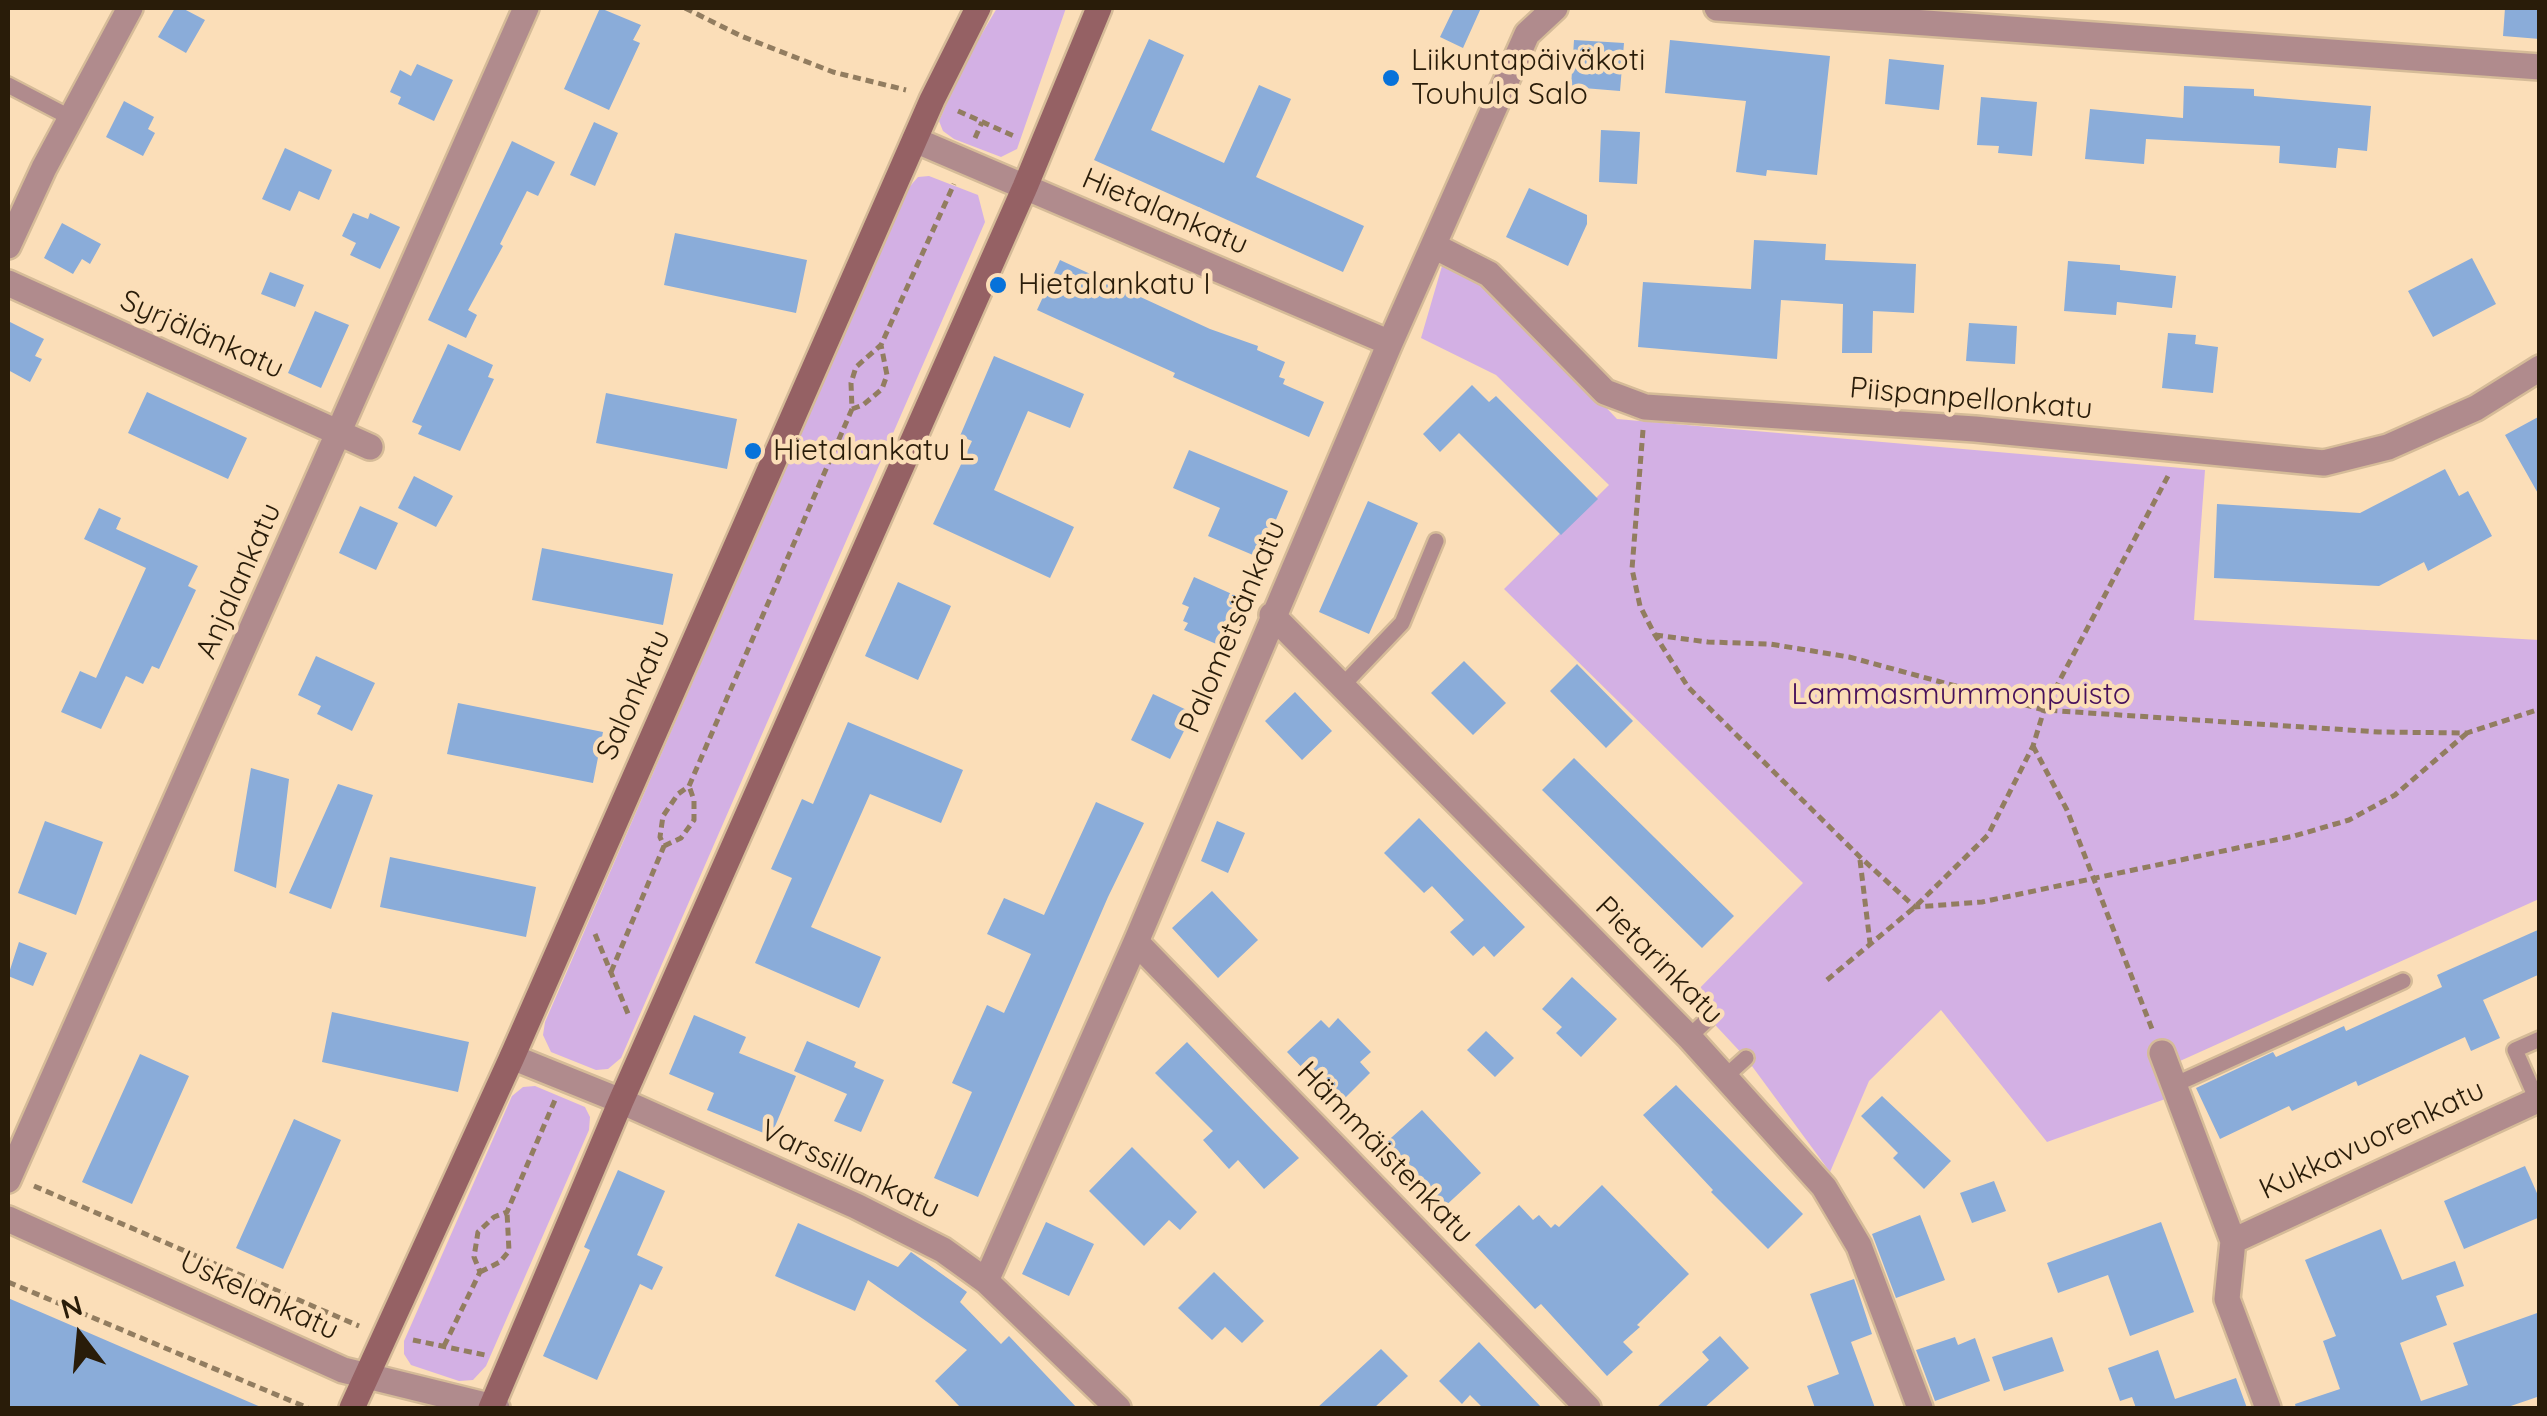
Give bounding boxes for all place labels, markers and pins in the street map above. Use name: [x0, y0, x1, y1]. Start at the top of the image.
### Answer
place label: Liikuntapäiväkoti Touhula Salo: [1411, 43, 1645, 114]
marker: Liikuntapäiväkoti Touhula Salo: [1380, 67, 1402, 89]
place label: Hietalankatu I: [1018, 267, 1211, 303]
marker: Hietalankatu I: [987, 274, 1009, 296]
place label: Hietalankatu L: [773, 433, 974, 469]
marker: Hietalankatu L: [742, 440, 764, 462]

